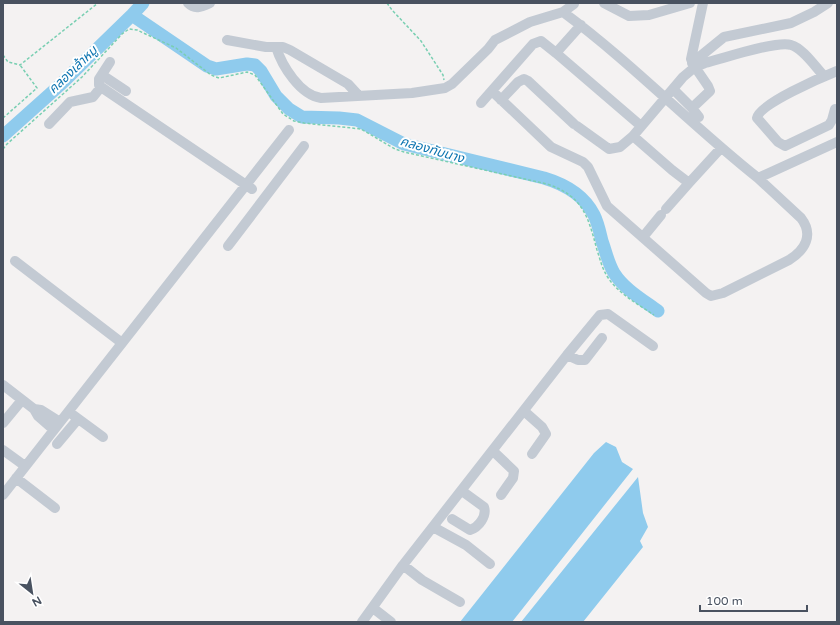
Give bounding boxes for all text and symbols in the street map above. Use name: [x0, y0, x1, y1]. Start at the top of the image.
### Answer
water label: คลองเล้าหมู: [45, 42, 102, 97]
water label: คลองทับนาง: [398, 133, 467, 167]
north arrow: [12, 573, 52, 613]
scale bar: [700, 587, 807, 613]
text: N: [30, 593, 44, 609]
text: 100 m: [706, 594, 743, 608]

